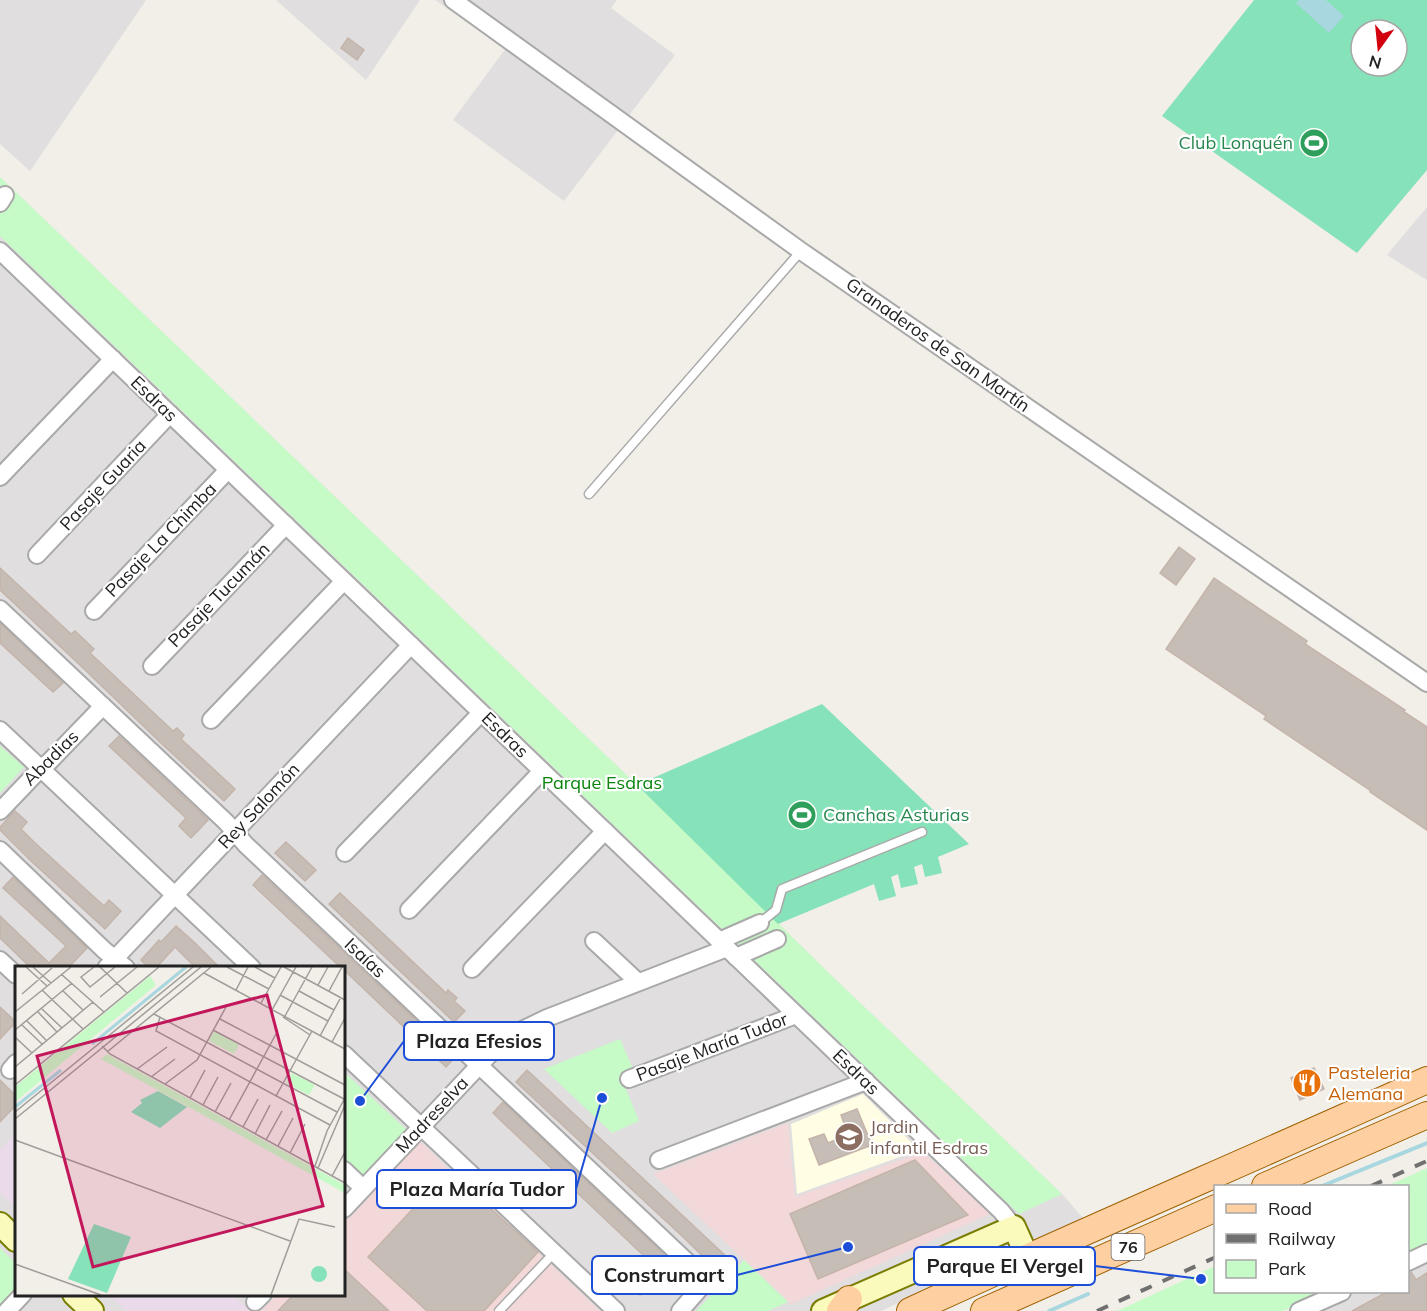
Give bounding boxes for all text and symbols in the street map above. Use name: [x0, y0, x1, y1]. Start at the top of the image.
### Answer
north arrow: [1349, 18, 1409, 78]
text: N: [1367, 51, 1384, 74]
sports icon: Club Lonquén: [1298, 127, 1330, 159]
place label: Club Lonquén: [1178, 131, 1293, 154]
street label: Granaderos de San Martín: [842, 272, 1035, 417]
street label: Esdras: [126, 371, 183, 427]
street label: Pasaje Guaria: [54, 434, 151, 535]
street label: Pasaje La Chimba: [100, 478, 221, 602]
street label: Pasaje Tucumán: [163, 537, 274, 652]
street label: Esdras: [477, 707, 534, 763]
street label: Abadias: [18, 725, 83, 790]
street label: Rey Salomón: [213, 758, 304, 854]
park label: Parque Esdras: [542, 771, 662, 794]
sports icon: Canchas Asturias: [786, 799, 818, 831]
place label: Canchas Asturias: [823, 803, 970, 826]
street label: Isaías: [340, 933, 391, 983]
inset map: [15, 966, 345, 1296]
street label: Pasaje María Tudor: [633, 1007, 791, 1086]
callout: Plaza Efesios: [404, 1022, 554, 1060]
text: Plaza Efesios: [416, 1028, 542, 1053]
street label: Esdras: [828, 1044, 885, 1100]
place label: Pasteleria Alemana: [1328, 1061, 1411, 1105]
restaurant icon: Pasteleria Alemana: [1291, 1067, 1323, 1099]
street label: Madreselva: [390, 1072, 473, 1158]
place label: Jardin infantil Esdras: [870, 1115, 988, 1159]
school or university icon: Jardin infantil Esdras: [833, 1121, 865, 1153]
callout: Plaza María Tudor: [377, 1170, 576, 1208]
text: Plaza María Tudor: [390, 1176, 565, 1201]
legend: [1214, 1185, 1409, 1293]
text: Road: [1268, 1197, 1312, 1220]
text: Railway: [1268, 1227, 1336, 1250]
road number: 76: [1112, 1234, 1144, 1260]
callout: Parque El Vergel: [914, 1247, 1095, 1285]
text: Parque El Vergel: [927, 1253, 1083, 1278]
callout: Construmart: [592, 1256, 737, 1294]
text: Park: [1268, 1257, 1307, 1280]
text: Construmart: [604, 1262, 725, 1287]

